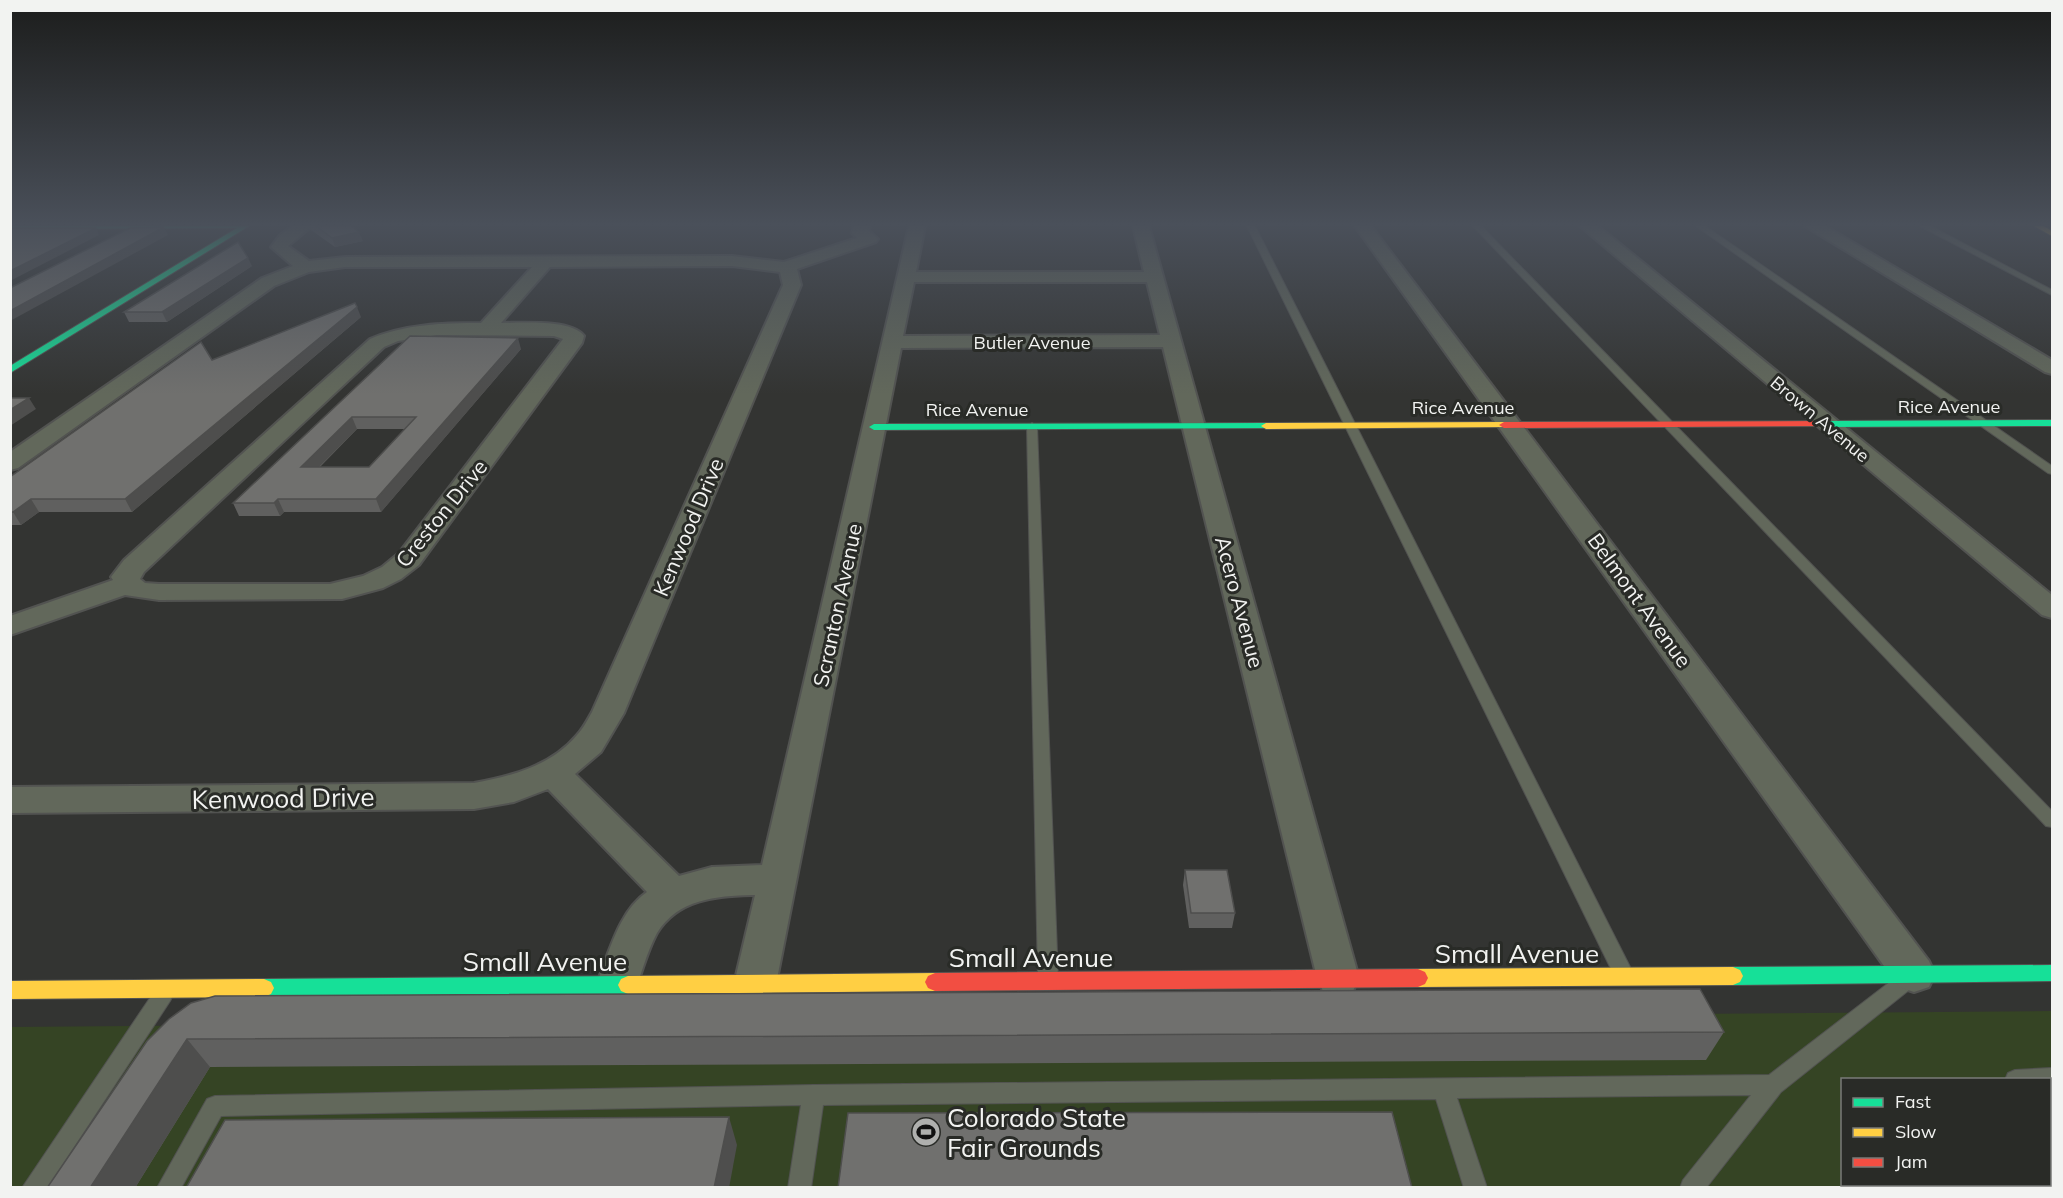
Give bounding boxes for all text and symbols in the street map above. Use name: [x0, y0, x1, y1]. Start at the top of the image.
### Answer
street label: Butler Avenue: [974, 331, 1090, 354]
street label: Brown Avenue: [1766, 371, 1874, 467]
street label: Rice Avenue: [1898, 395, 2000, 418]
street label: Rice Avenue: [1412, 396, 1514, 419]
street label: Rice Avenue: [926, 398, 1028, 421]
street label: Creston Drive: [390, 454, 492, 572]
street label: Kenwood Drive: [647, 454, 729, 600]
street label: Scranton Avenue: [807, 521, 867, 689]
street label: Belmont Avenue: [1583, 528, 1697, 672]
street label: Acero Avenue: [1210, 533, 1270, 671]
street label: Kenwood Drive: [191, 780, 375, 816]
street label: Small Avenue: [1435, 937, 1599, 970]
street label: Small Avenue: [949, 941, 1113, 974]
street label: Small Avenue: [463, 945, 627, 978]
legend: [1841, 1078, 2051, 1186]
text: Fast: [1895, 1090, 1931, 1113]
place label: Colorado State Fair Grounds: [947, 1101, 1126, 1164]
sports icon: Colorado State Fair Grounds: [910, 1116, 942, 1148]
text: Slow: [1895, 1120, 1937, 1143]
text: Jam: [1895, 1150, 1928, 1173]

